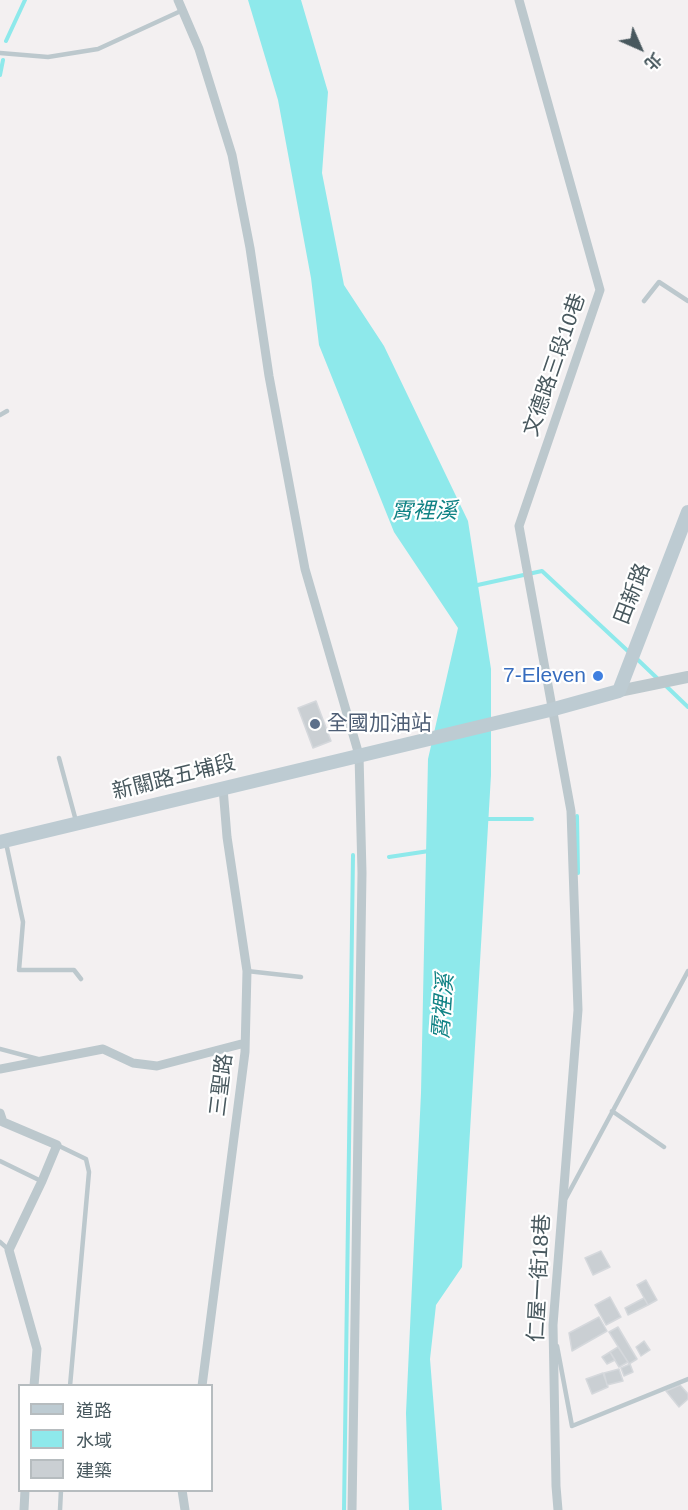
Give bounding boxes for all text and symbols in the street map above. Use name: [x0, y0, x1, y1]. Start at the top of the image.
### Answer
north arrow: [610, 18, 670, 78]
text: 北: [641, 49, 665, 73]
street label: 文德路三段10巷: [519, 290, 591, 440]
water label: 霄裡溪: [391, 499, 457, 525]
street label: 田新路: [610, 560, 656, 628]
place label: 7-Eleven: [503, 663, 586, 689]
marker: 7-Eleven: [591, 669, 605, 683]
place label: 全國加油站: [327, 711, 432, 737]
marker: 全國加油站: [308, 717, 322, 731]
street label: 新關路五埔段: [110, 751, 238, 805]
water label: 霄裡溪: [429, 973, 459, 1041]
street label: 三聖路: [206, 1052, 238, 1118]
street label: 仁屋一街18巷: [524, 1213, 556, 1343]
legend: [18, 1384, 213, 1492]
text: 道路: [76, 1401, 112, 1421]
text: 水域: [76, 1431, 112, 1451]
text: 建築: [76, 1461, 112, 1481]

